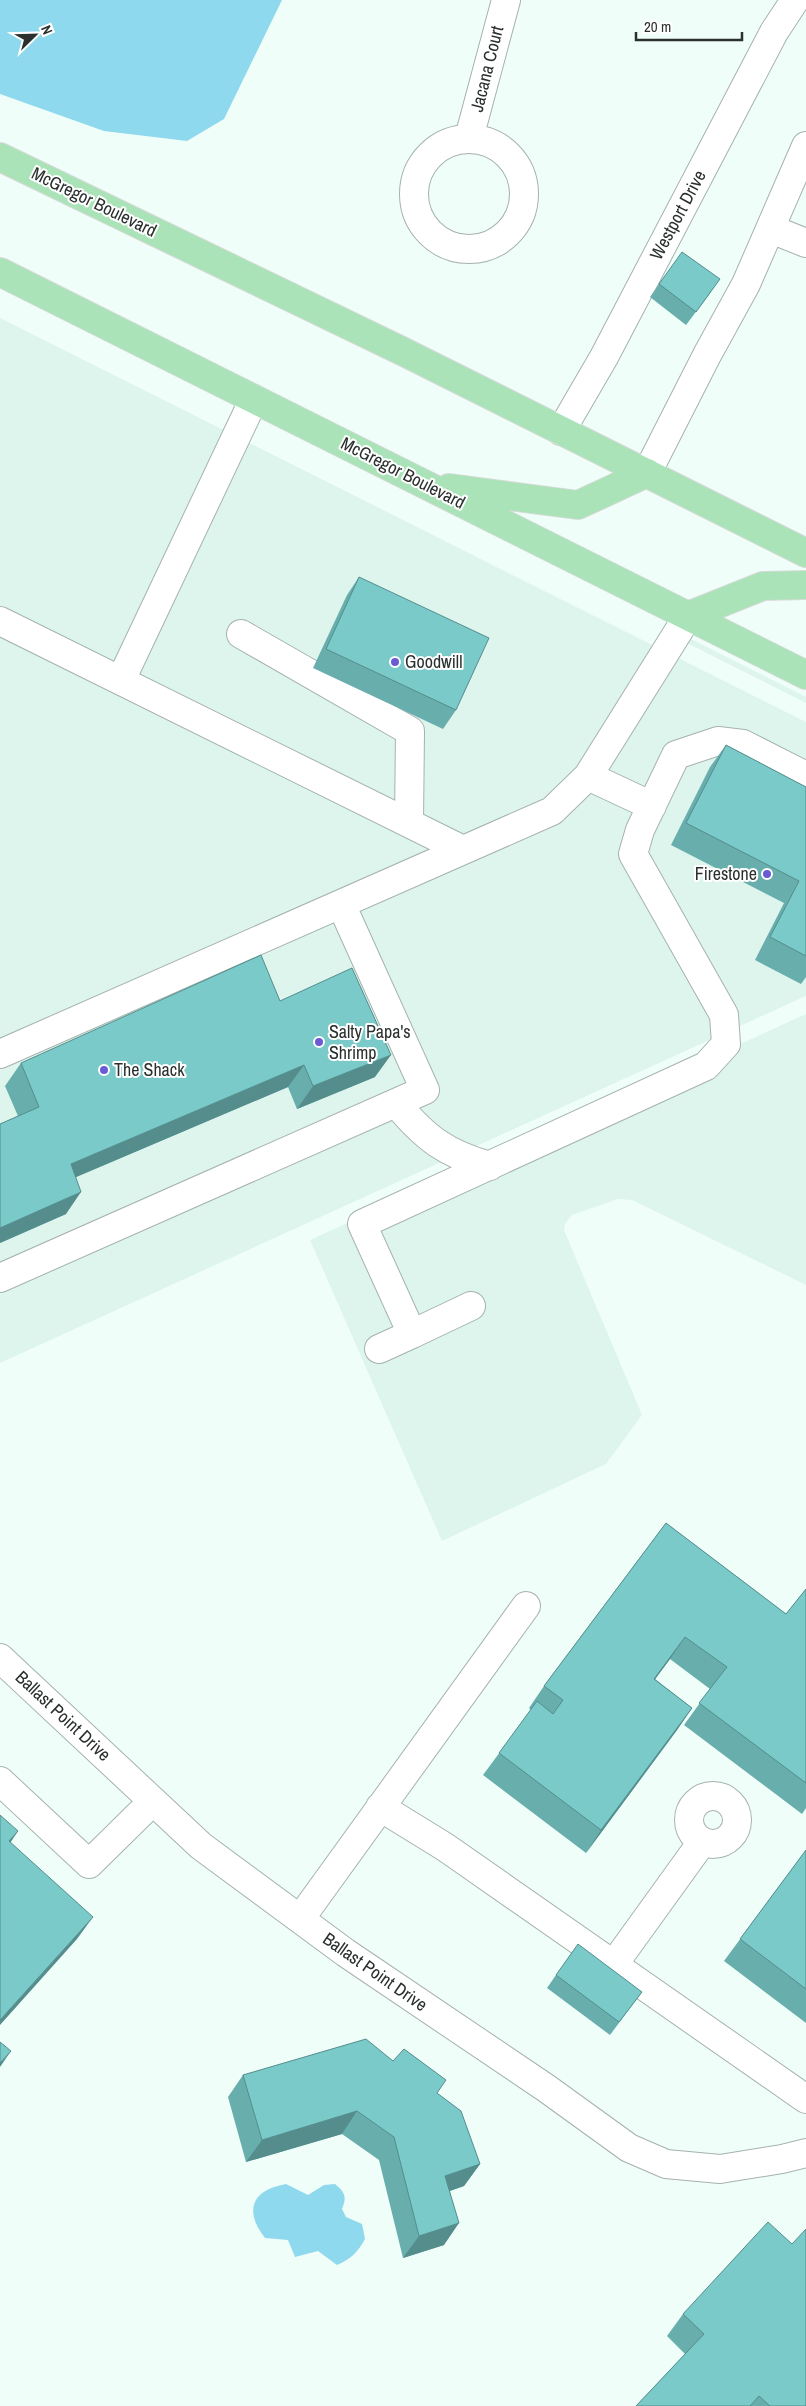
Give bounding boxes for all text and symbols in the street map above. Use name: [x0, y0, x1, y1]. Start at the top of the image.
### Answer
north arrow: [10, 10, 60, 60]
scale bar: [636, 10, 742, 42]
text: 20 m: [644, 16, 671, 37]
text: N: [37, 23, 57, 37]
street label: Jacana Court: [464, 23, 509, 114]
street label: McGregor Boulevard: [28, 160, 161, 243]
street label: Westport Drive: [643, 166, 712, 264]
street label: McGregor Boulevard: [337, 431, 470, 515]
place label: Goodwill: [405, 649, 462, 674]
marker: Goodwill: [389, 656, 401, 668]
place label: Firestone: [695, 861, 757, 886]
marker: Firestone: [761, 868, 773, 880]
place label: Salty Papa's Shrimp: [329, 1019, 411, 1065]
marker: Salty Papa's Shrimp: [313, 1036, 325, 1048]
place label: The Shack: [114, 1057, 185, 1082]
marker: The Shack: [98, 1064, 110, 1076]
street label: Ballast Point Drive: [10, 1665, 117, 1766]
street label: Ballast Point Drive: [318, 1926, 433, 2017]

